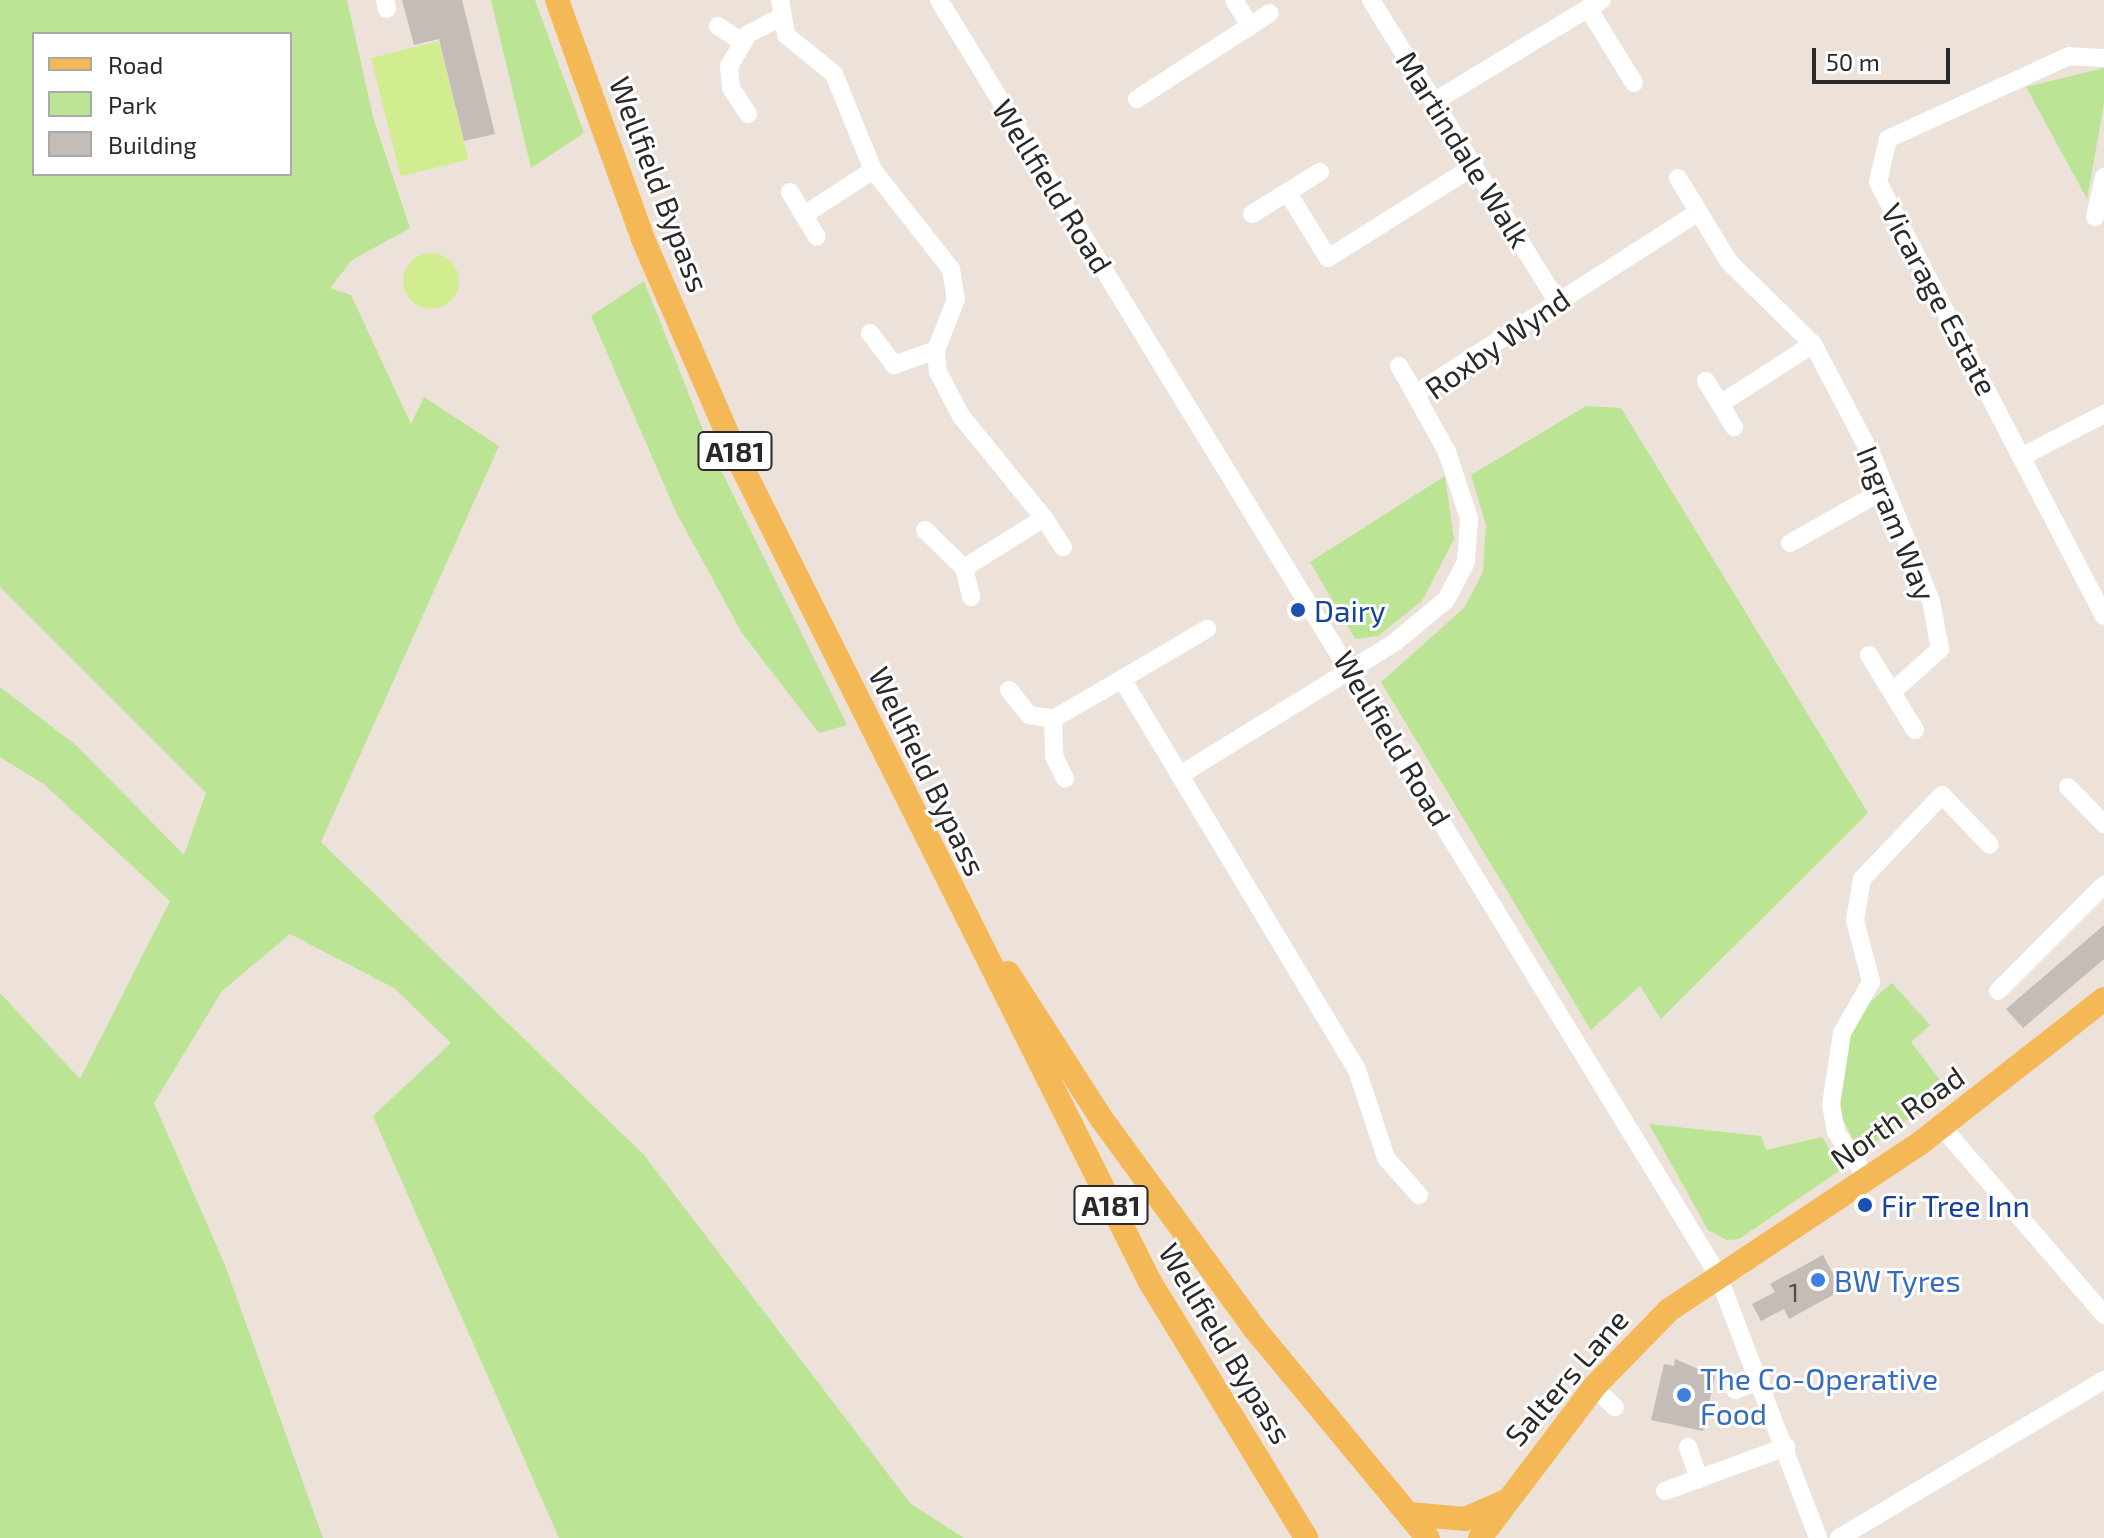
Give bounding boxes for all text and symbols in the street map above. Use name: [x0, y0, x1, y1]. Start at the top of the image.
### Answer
legend: [32, 32, 292, 176]
scale bar: [1816, 32, 1954, 82]
street label: Martindale Walk: [1389, 44, 1539, 254]
text: 50 m: [1826, 47, 1880, 76]
text: Road: [108, 50, 163, 79]
street label: Wellfield Bypass: [602, 71, 718, 297]
text: Park: [108, 90, 157, 119]
street label: Wellfield Road: [985, 93, 1121, 279]
text: Building: [108, 130, 197, 159]
street label: Vicarage Estate: [1874, 197, 2006, 401]
street label: Roxby Wynd: [1417, 280, 1577, 406]
road number: A181: [697, 427, 773, 475]
street label: Ingram Way: [1850, 440, 1944, 606]
place label: Dairy: [1314, 592, 1386, 628]
marker: Dairy: [1289, 601, 1307, 619]
street label: Wellfield Road: [1327, 644, 1459, 832]
street label: Wellfield Bypass: [862, 661, 994, 881]
street label: North Road: [1823, 1058, 1971, 1176]
road number: A181: [1073, 1181, 1149, 1229]
place label: Fir Tree Inn: [1881, 1187, 2031, 1223]
marker: Fir Tree Inn: [1856, 1196, 1874, 1214]
street label: Wellfield Bypass: [1152, 1236, 1300, 1450]
place label: BW Tyres: [1834, 1262, 1962, 1298]
marker: BW Tyres: [1809, 1271, 1827, 1289]
house number: 1: [1789, 1276, 1799, 1308]
street label: Salters Lane: [1497, 1301, 1635, 1453]
place label: The Co-Operative Food: [1700, 1360, 1938, 1430]
marker: The Co-Operative Food: [1675, 1386, 1693, 1404]

